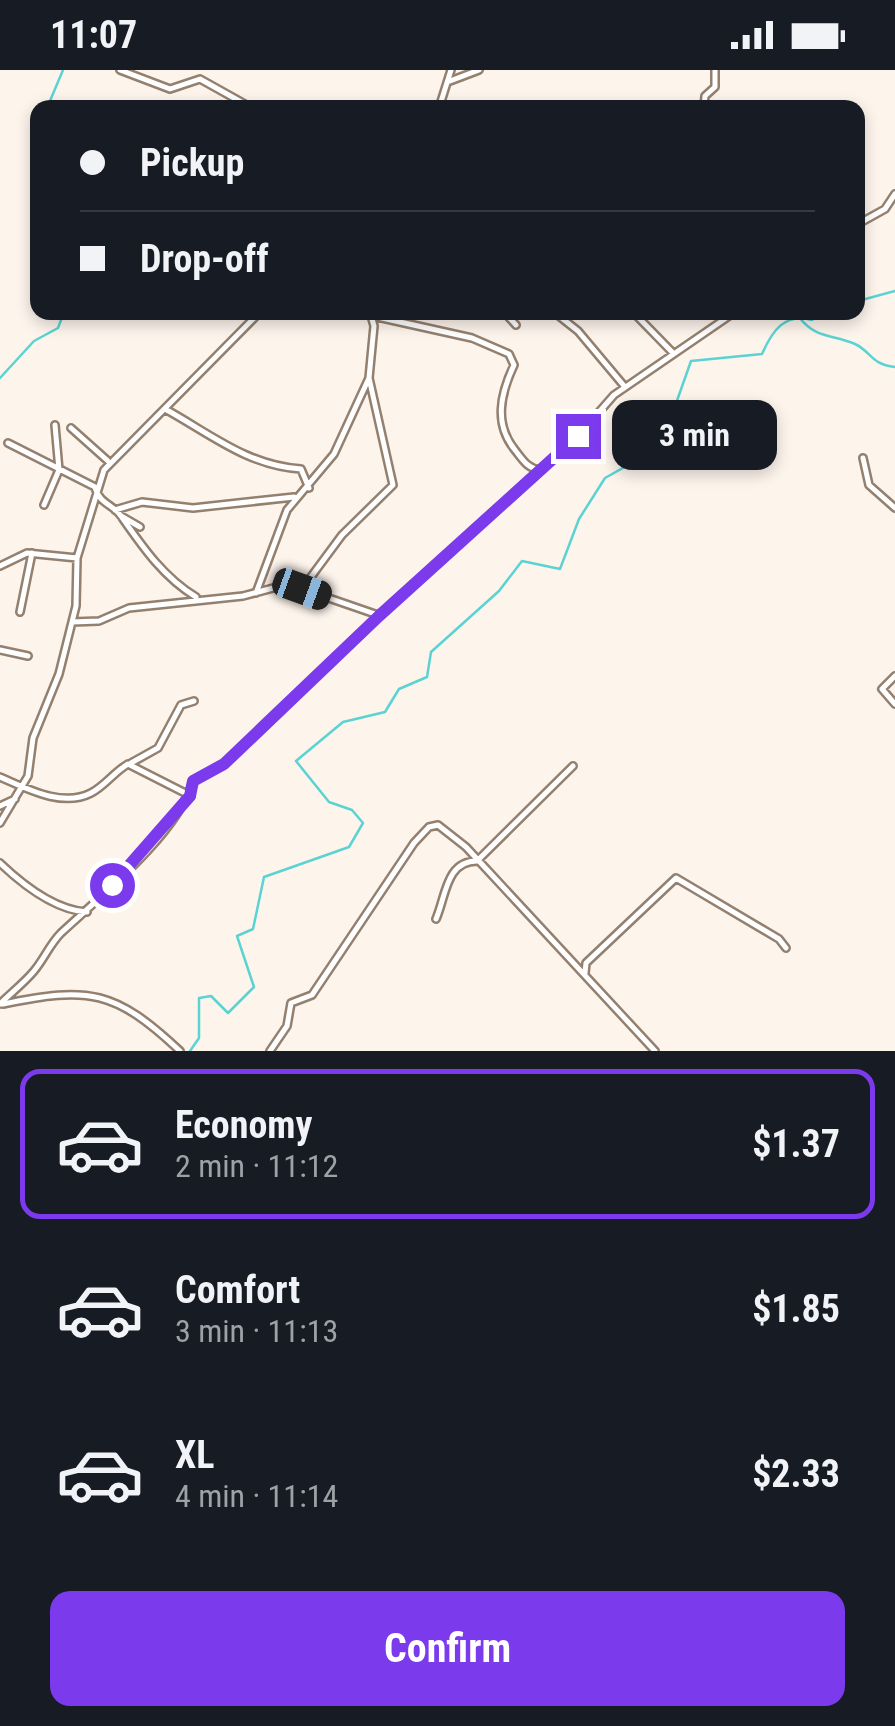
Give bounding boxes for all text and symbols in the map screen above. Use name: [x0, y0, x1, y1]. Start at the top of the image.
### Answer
text: 11:07: [50, 13, 137, 57]
text: Pickup: [140, 141, 244, 185]
text: Drop-off: [140, 237, 269, 281]
callout: 3 min: [613, 401, 778, 471]
route end: [556, 414, 601, 459]
text: 3 min: [659, 416, 730, 454]
car: [269, 565, 335, 613]
route start: [90, 863, 135, 908]
icon: car: [55, 1099, 145, 1189]
text: Economy: [175, 1103, 312, 1147]
text: $1.37: [752, 1122, 840, 1166]
text: 2 min · 11:12: [175, 1147, 338, 1185]
icon: car: [55, 1264, 145, 1354]
text: Comfort: [175, 1268, 300, 1312]
text: $1.85: [752, 1287, 840, 1331]
text: 3 min · 11:13: [175, 1312, 338, 1350]
icon: car: [55, 1429, 145, 1519]
text: XL: [175, 1433, 214, 1477]
text: $2.33: [752, 1452, 840, 1496]
text: 4 min · 11:14: [175, 1477, 338, 1515]
button: Confirm: [50, 1591, 845, 1706]

